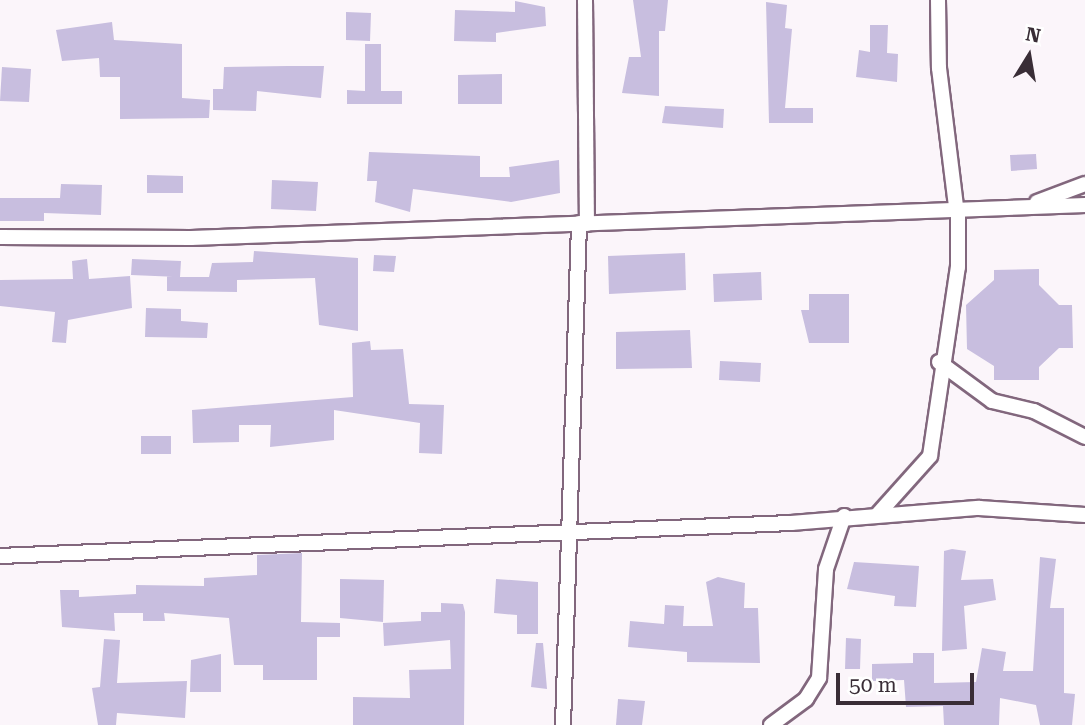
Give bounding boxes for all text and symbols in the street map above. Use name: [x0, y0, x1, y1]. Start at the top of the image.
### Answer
north arrow: [994, 21, 1064, 91]
text: N: [1024, 22, 1042, 48]
scale bar: [840, 658, 978, 702]
text: 50 m: [849, 673, 897, 697]

